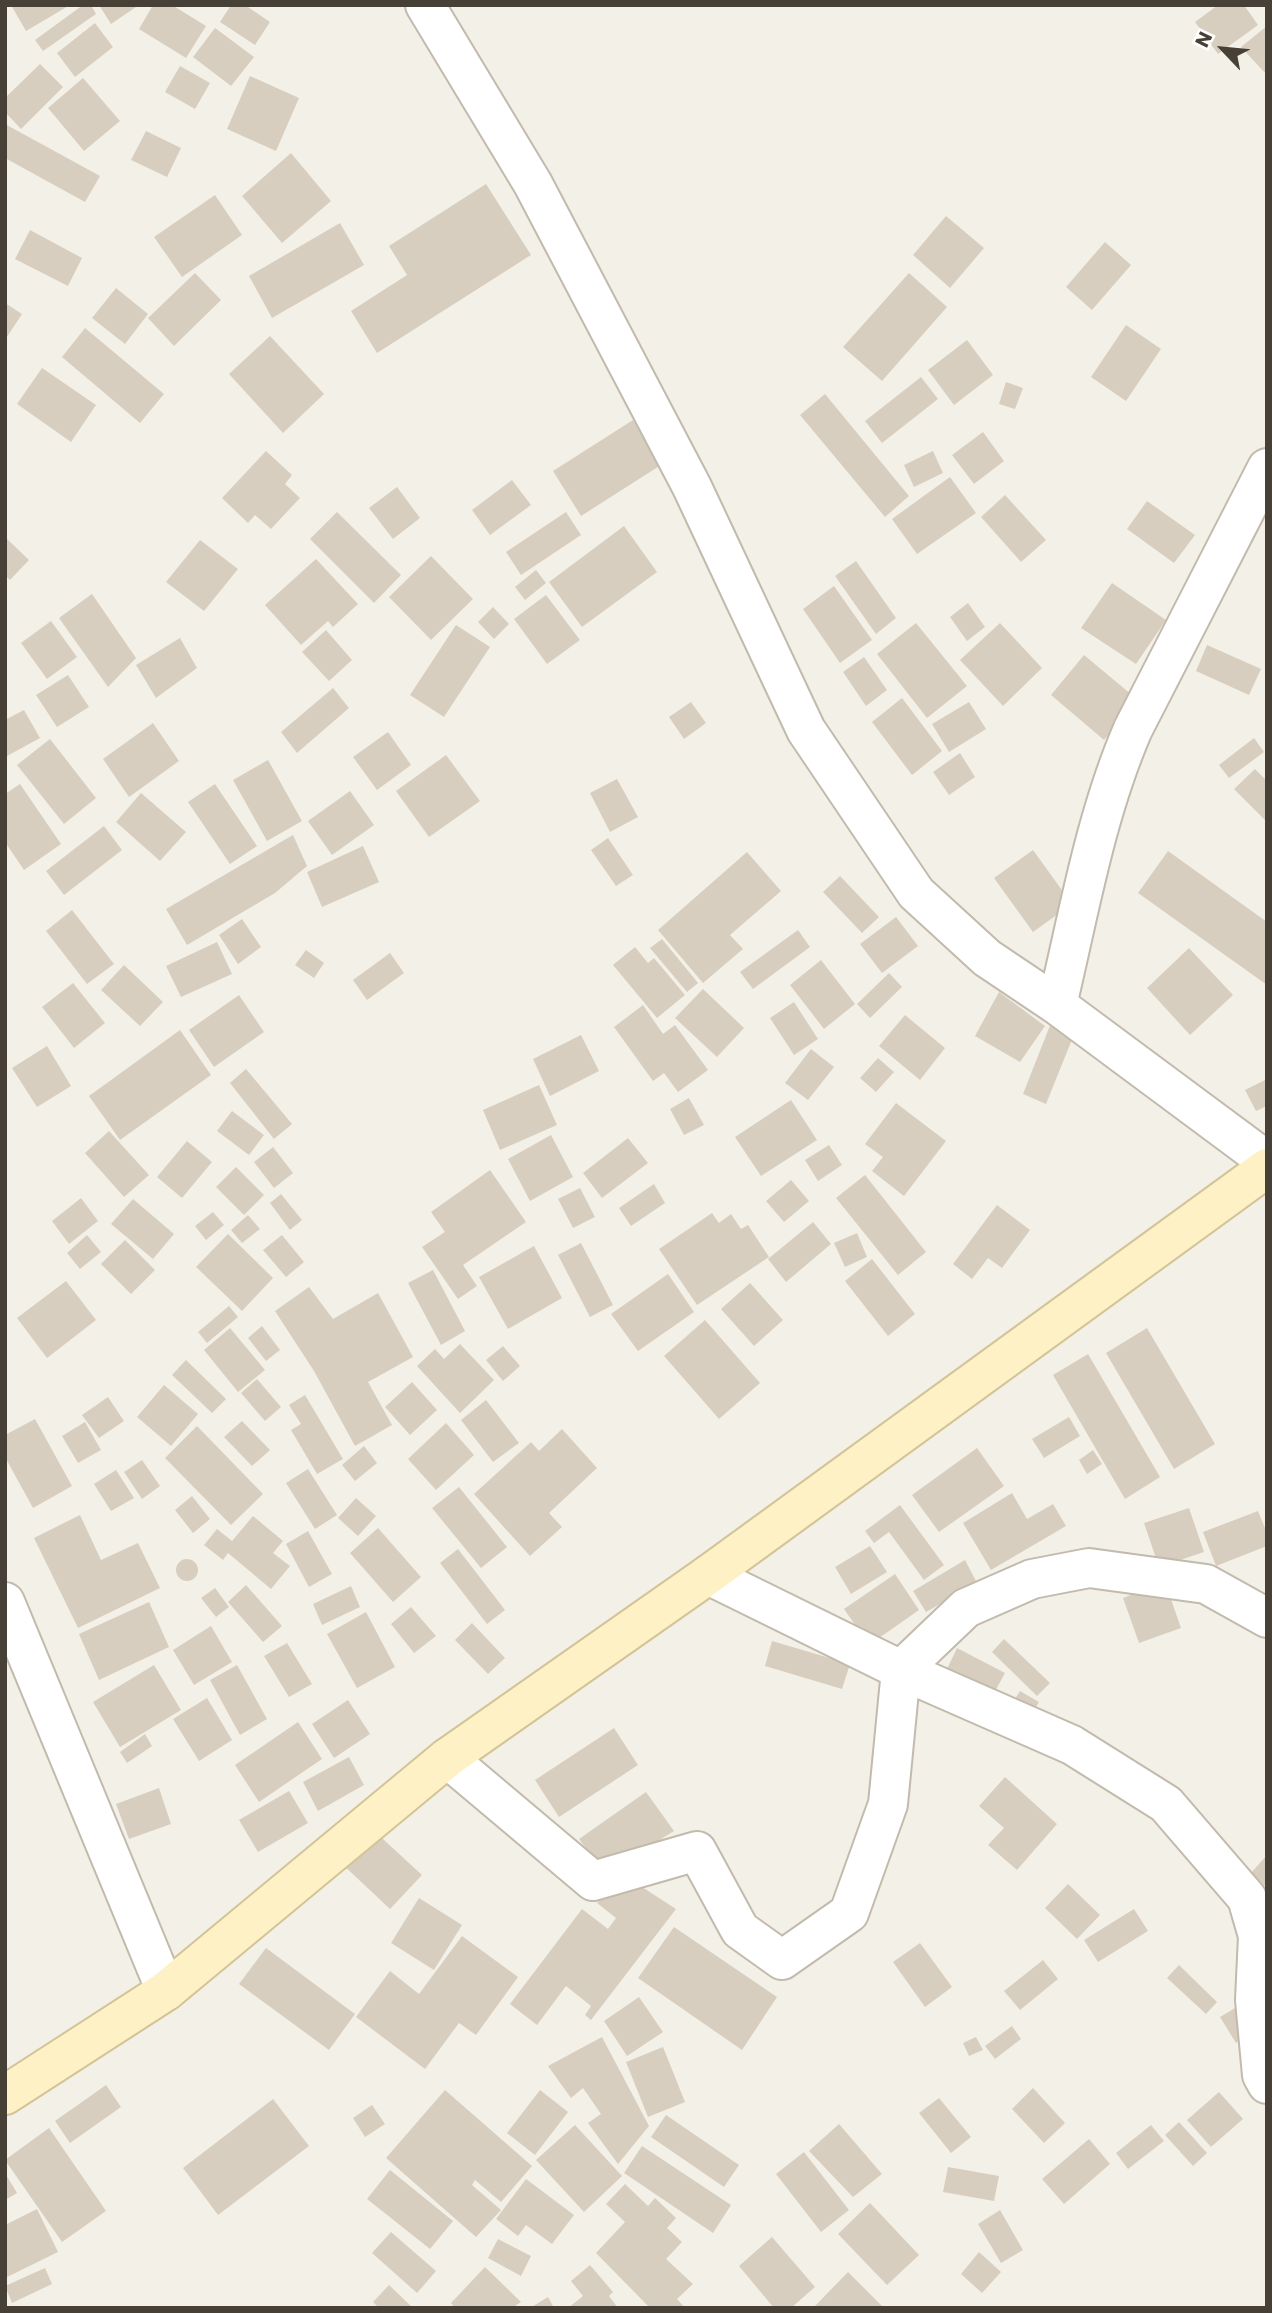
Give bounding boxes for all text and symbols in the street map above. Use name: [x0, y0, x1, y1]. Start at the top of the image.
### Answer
north arrow: [1188, 14, 1258, 84]
text: N: [1188, 27, 1219, 52]

